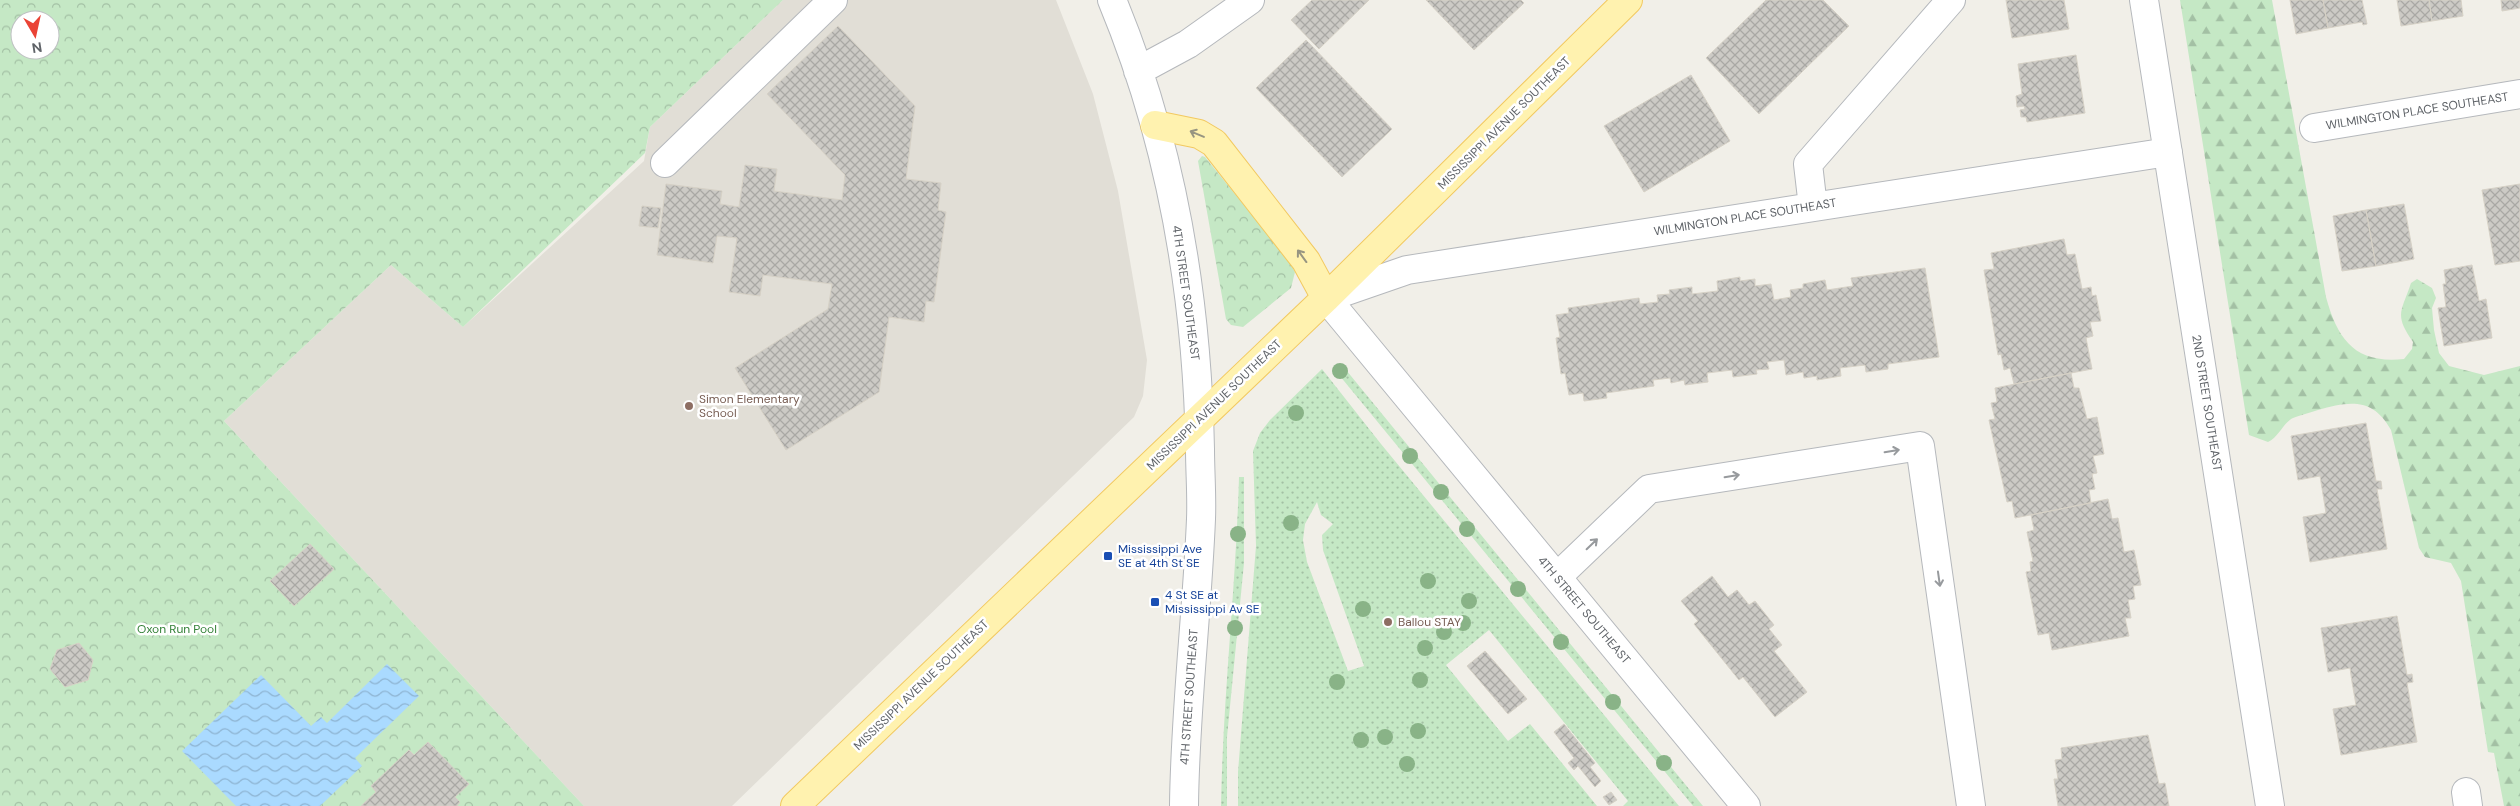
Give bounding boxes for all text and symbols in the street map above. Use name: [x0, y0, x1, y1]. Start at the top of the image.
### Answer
north arrow: [10, 10, 60, 60]
text: N: [31, 38, 43, 58]
street label: MISSISSIPPI AVENUE SOUTHEAST: [1434, 53, 1574, 193]
street label: WILMINGTON PLACE SOUTHEAST: [2325, 89, 2510, 133]
one-way arrow: [1190, 129, 1205, 139]
street label: WILMINGTON PLACE SOUTHEAST: [1653, 195, 1838, 239]
street label: 4TH STREET SOUTHEAST: [1169, 224, 1203, 362]
one-way arrow: [1297, 249, 1307, 263]
street label: 2ND STREET SOUTHEAST: [2188, 334, 2226, 473]
street label: MISSISSIPPI AVENUE SOUTHEAST: [1143, 336, 1285, 474]
place label: Simon Elementary School: [699, 391, 800, 421]
marker: Simon Elementary School: [683, 400, 695, 412]
one-way arrow: [1884, 445, 1900, 455]
one-way arrow: [1723, 471, 1739, 481]
one-way arrow: [1586, 537, 1598, 550]
place label: Mississippi Ave SE at 4th St SE: [1118, 541, 1202, 571]
marker: Mississippi Ave SE at 4th St SE: [1102, 550, 1114, 562]
street label: 4TH STREET SOUTHEAST: [1534, 553, 1634, 668]
one-way arrow: [1934, 570, 1944, 586]
place label: 4 St SE at Mississippi Av SE: [1165, 587, 1260, 617]
marker: 4 St SE at Mississippi Av SE: [1149, 596, 1161, 608]
place label: Ballou STAY: [1398, 614, 1461, 630]
street label: MISSISSIPPI AVENUE SOUTHEAST: [850, 616, 992, 754]
marker: Ballou STAY: [1382, 616, 1394, 628]
park label: Oxon Run Pool: [137, 621, 217, 637]
street label: 4TH STREET SOUTHEAST: [1176, 628, 1202, 766]

